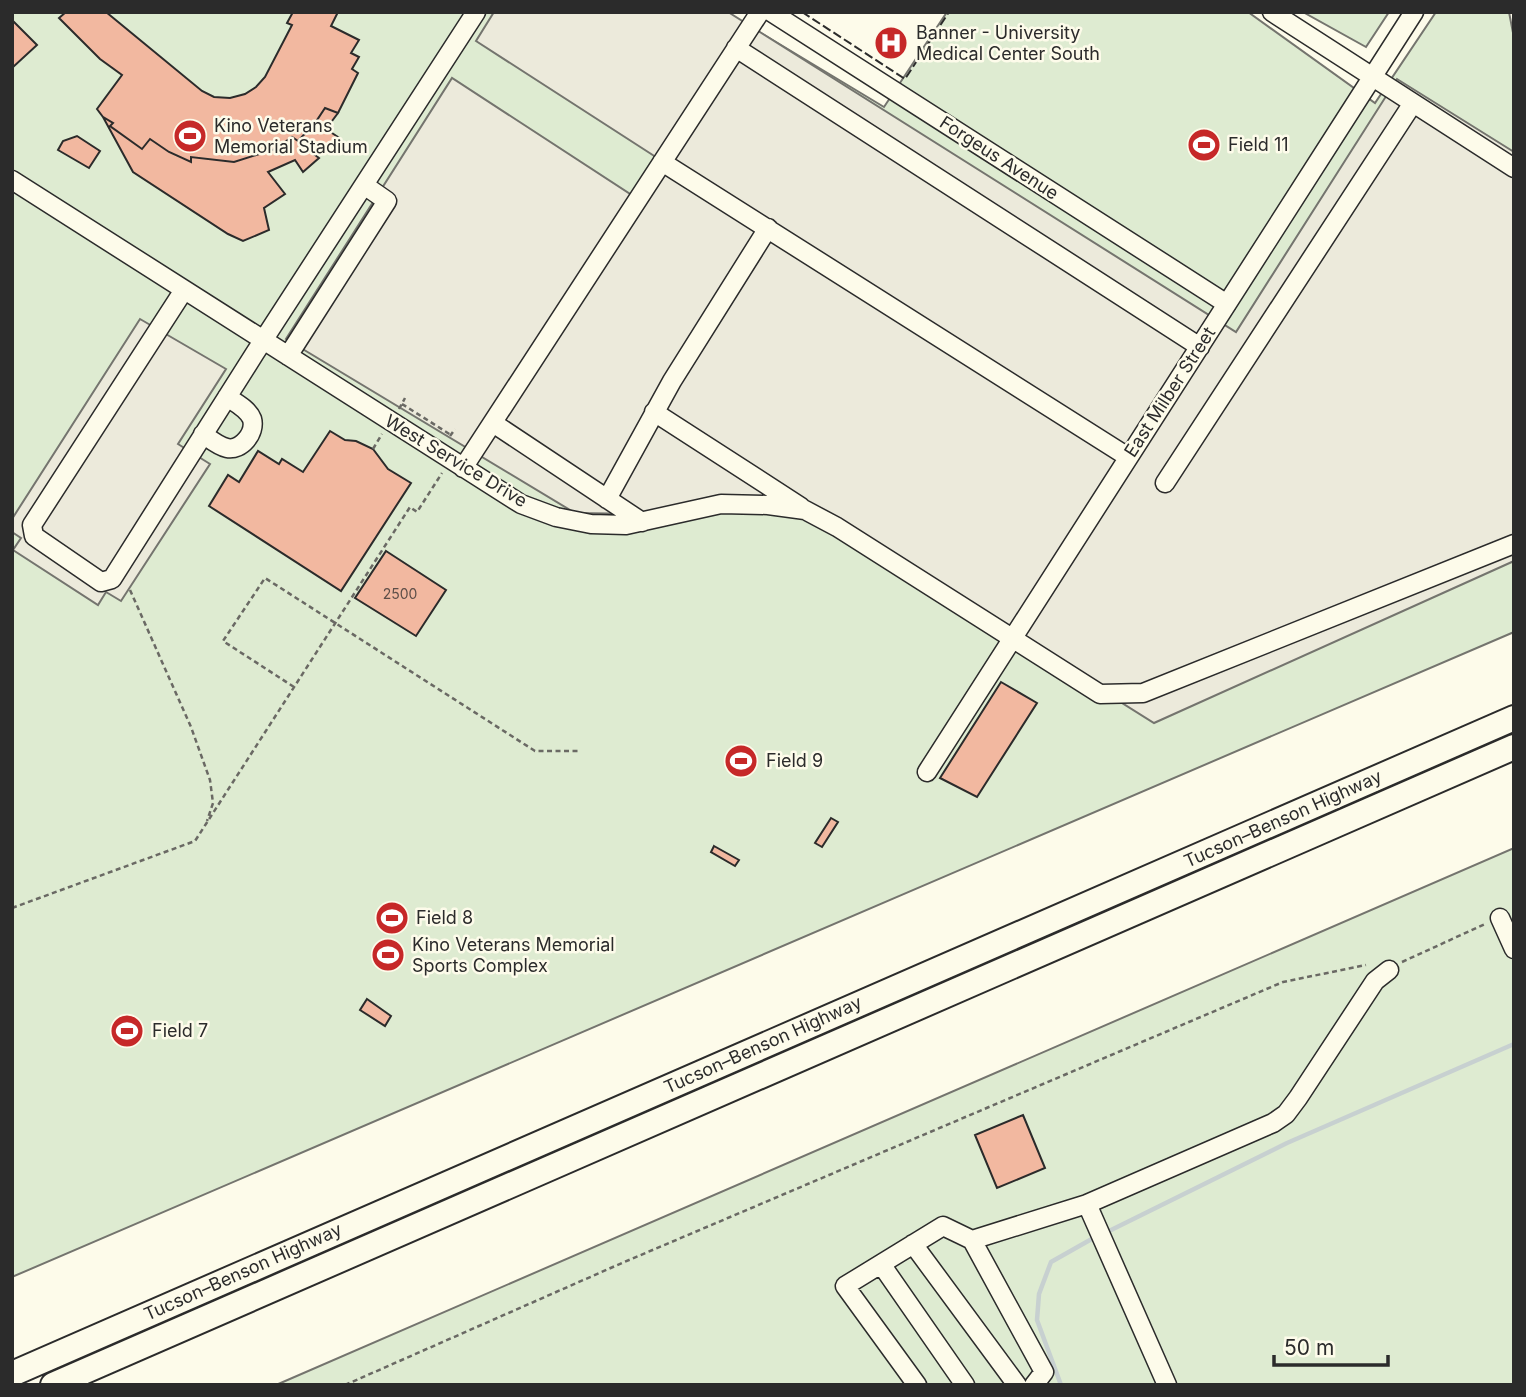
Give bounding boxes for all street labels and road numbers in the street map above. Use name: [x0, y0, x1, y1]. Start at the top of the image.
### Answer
street label: Forgeus Avenue: [936, 111, 1063, 204]
street label: East Milber Street: [1120, 323, 1219, 461]
street label: West Service Drive: [381, 410, 531, 511]
street label: Tucson–Benson Highway: [1181, 765, 1385, 872]
street label: Tucson–Benson Highway: [661, 991, 865, 1098]
street label: Tucson–Benson Highway: [141, 1218, 345, 1325]

